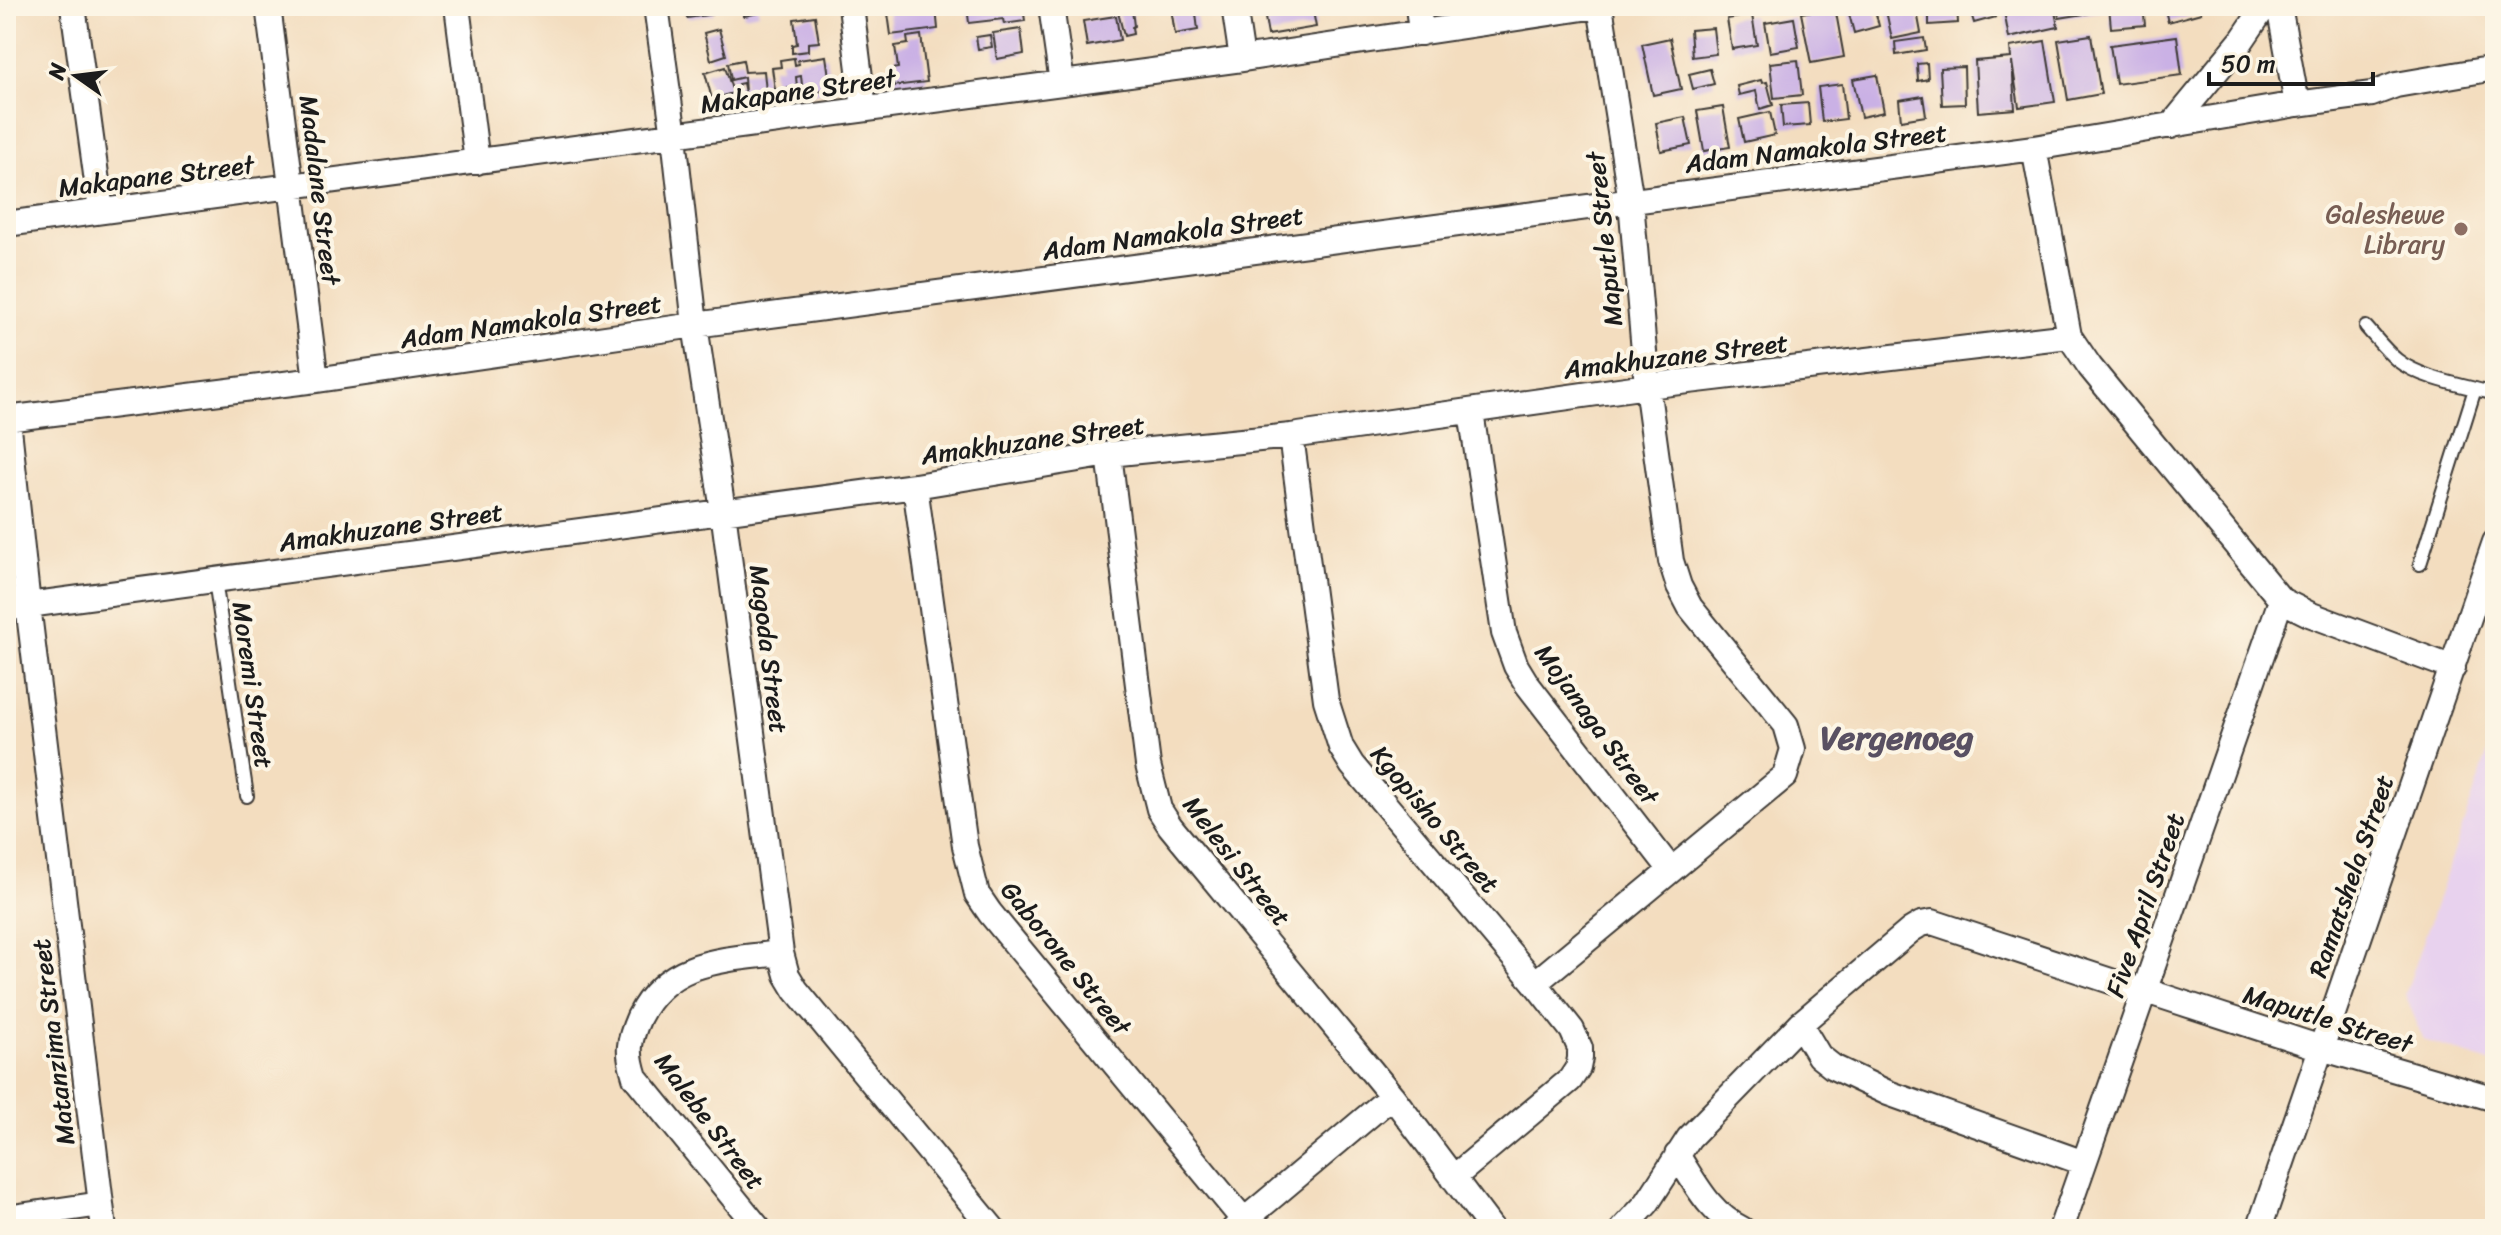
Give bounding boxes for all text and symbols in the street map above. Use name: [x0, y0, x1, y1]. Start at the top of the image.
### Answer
north arrow: [36, 36, 116, 116]
scale bar: [2209, 36, 2373, 86]
text: 50 m: [2221, 43, 2276, 85]
street label: Makapane Street: [697, 54, 900, 127]
text: N: [36, 58, 78, 84]
street label: Madalane Street: [286, 93, 355, 289]
street label: Adam Namakola Street: [1681, 109, 1950, 187]
street label: Makapane Street: [55, 141, 258, 211]
street label: Maputle Street: [1572, 148, 1636, 329]
place label: Galeshewe Library: [2326, 191, 2446, 267]
street label: Adam Namakola Street: [1038, 192, 1307, 274]
marker: Galeshewe Library: [2452, 220, 2470, 238]
street label: Adam Namakola Street: [396, 280, 665, 362]
street label: Amakhuzane Street: [1560, 319, 1791, 393]
street label: Amakhuzane Street: [917, 402, 1148, 479]
street label: Amakhuzane Street: [275, 489, 506, 566]
street label: Magoda Street: [736, 562, 802, 736]
street label: Moremi Street: [219, 599, 287, 771]
street label: Mojanaga Street: [1522, 633, 1673, 816]
district label: Vergenoeg: [1820, 708, 1974, 768]
street label: Kgopisho Street: [1358, 734, 1512, 904]
street label: Ramatshela Street: [2295, 768, 2407, 984]
street label: Melesi Street: [1171, 785, 1303, 937]
street label: Five April Street: [2092, 806, 2198, 1004]
street label: Gaborone Street: [989, 870, 1144, 1047]
street label: Matanzima Street: [18, 936, 88, 1148]
street label: Maputle Street: [2237, 971, 2420, 1067]
street label: Malebe Street: [642, 1042, 778, 1200]

